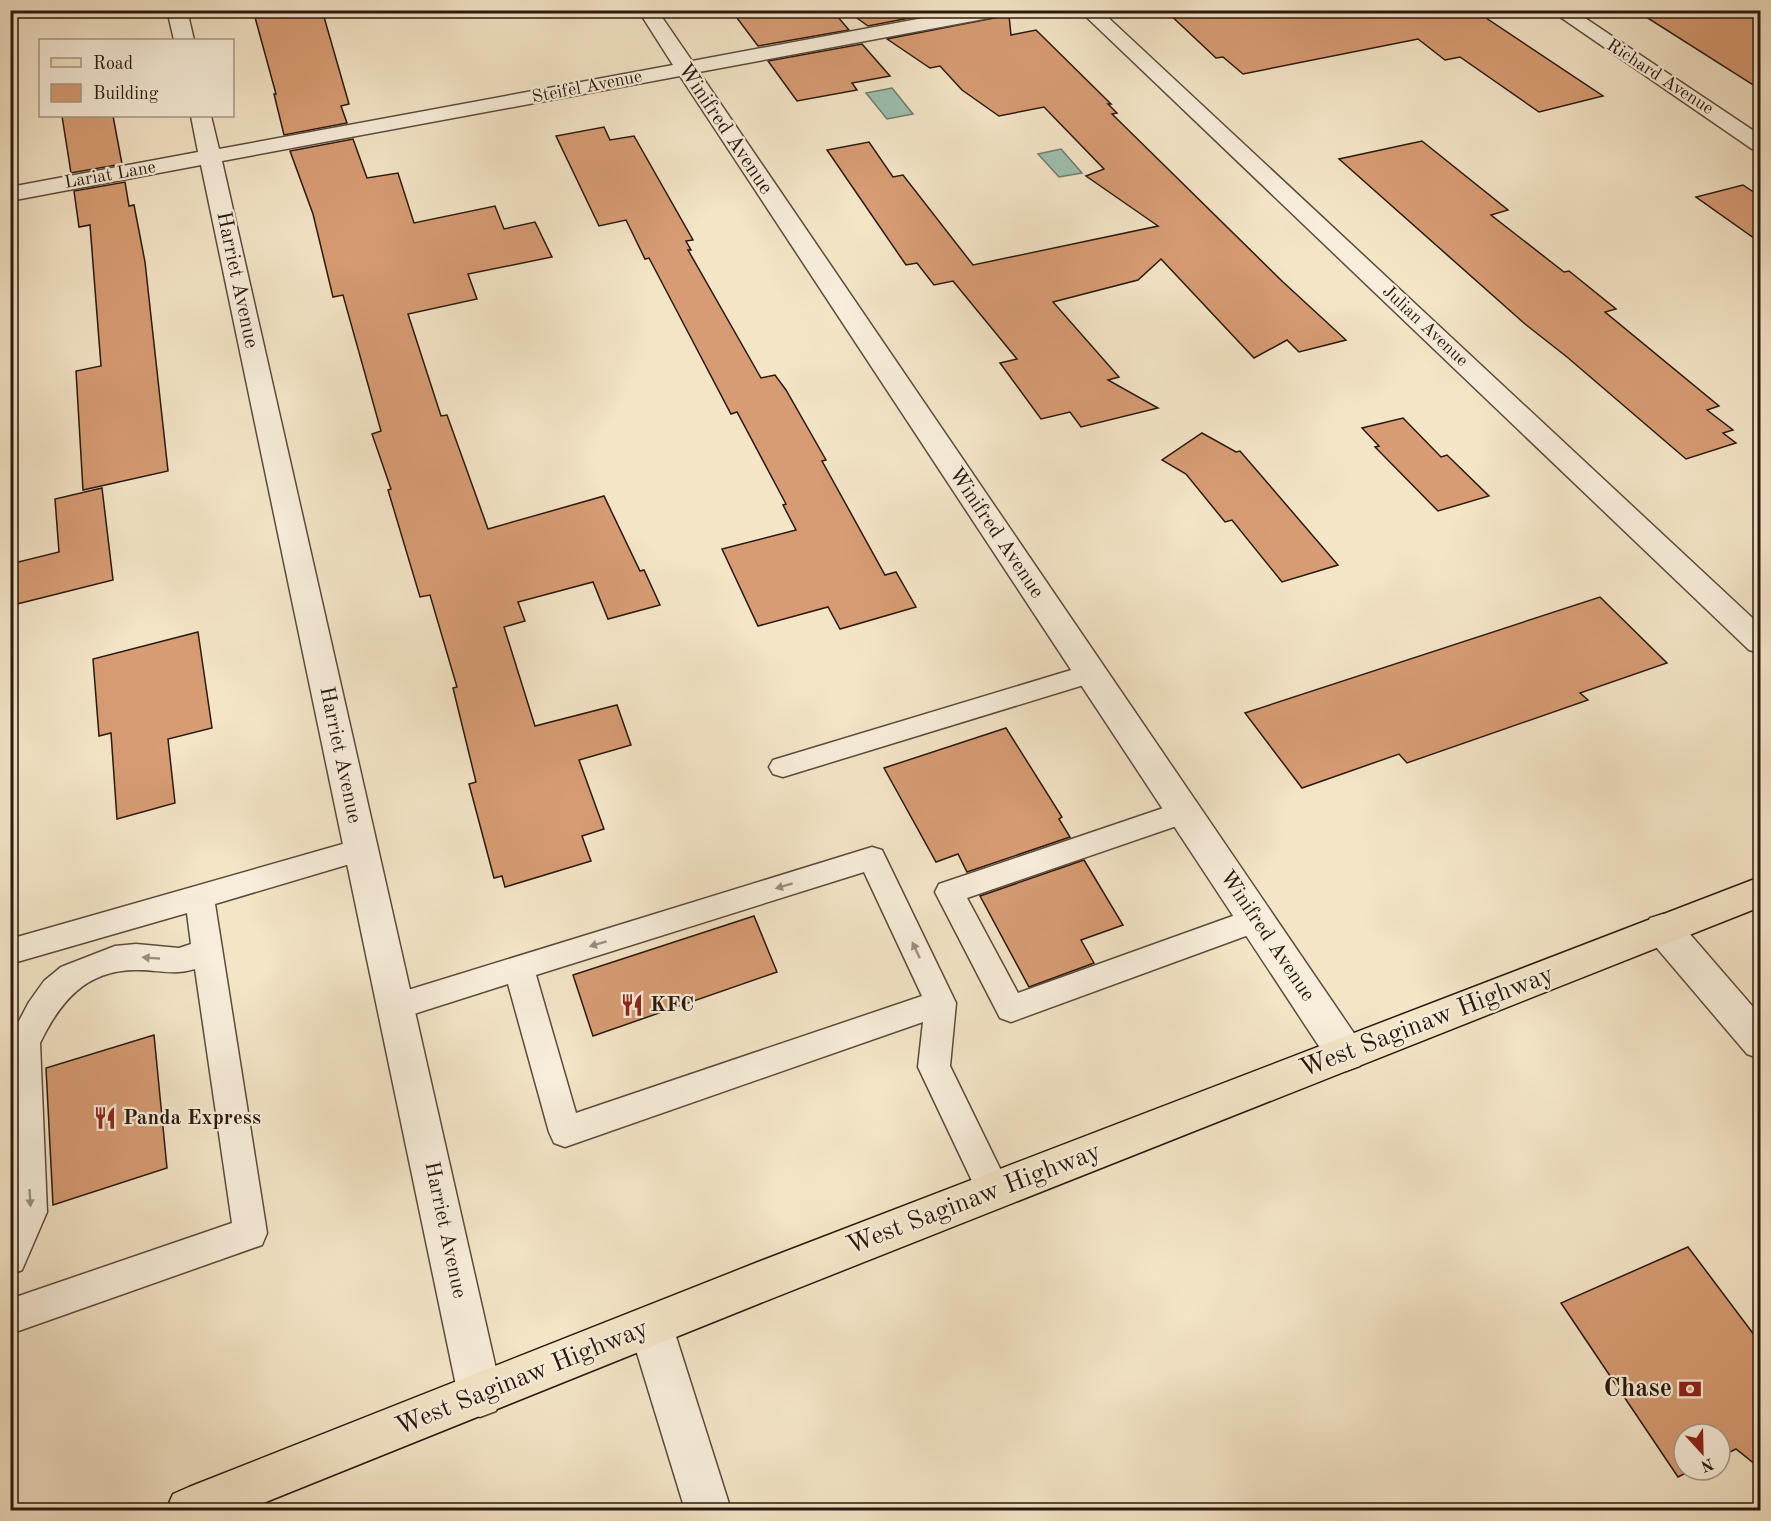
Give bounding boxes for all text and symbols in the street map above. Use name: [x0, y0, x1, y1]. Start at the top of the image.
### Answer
street label: Richard Avenue: [1603, 36, 1717, 118]
legend: [39, 39, 234, 117]
text: Road: [93, 55, 133, 73]
street label: Winifred Avenue: [674, 60, 776, 198]
street label: Steifel Avenue: [530, 67, 644, 107]
text: Building: [93, 85, 159, 103]
street label: Lariat Lane: [63, 158, 157, 192]
street label: Harriet Avenue: [212, 210, 262, 350]
street label: Julian Avenue: [1379, 282, 1471, 370]
street label: Winifred Avenue: [945, 464, 1047, 602]
street label: Harriet Avenue: [315, 685, 365, 825]
street label: Winifred Avenue: [1216, 867, 1318, 1005]
one-way arrow: [775, 881, 793, 891]
one-way arrow: [588, 940, 606, 949]
one-way arrow: [911, 942, 920, 959]
one-way arrow: [141, 953, 160, 963]
street label: West Saginaw Highway: [1296, 961, 1558, 1082]
restaurant icon: KFC: [619, 992, 645, 1018]
place label: KFC: [650, 995, 694, 1016]
restaurant icon: Panda Express: [92, 1105, 118, 1131]
place label: Panda Express: [123, 1108, 261, 1129]
street label: West Saginaw Highway: [843, 1138, 1105, 1259]
street label: Harriet Avenue: [420, 1160, 470, 1300]
one-way arrow: [25, 1189, 34, 1208]
street label: West Saginaw Highway: [392, 1315, 652, 1441]
place label: Chase: [1604, 1376, 1672, 1402]
bank icon: Chase: [1677, 1376, 1703, 1402]
north arrow: [1672, 1422, 1732, 1482]
text: N: [1697, 1454, 1716, 1474]

